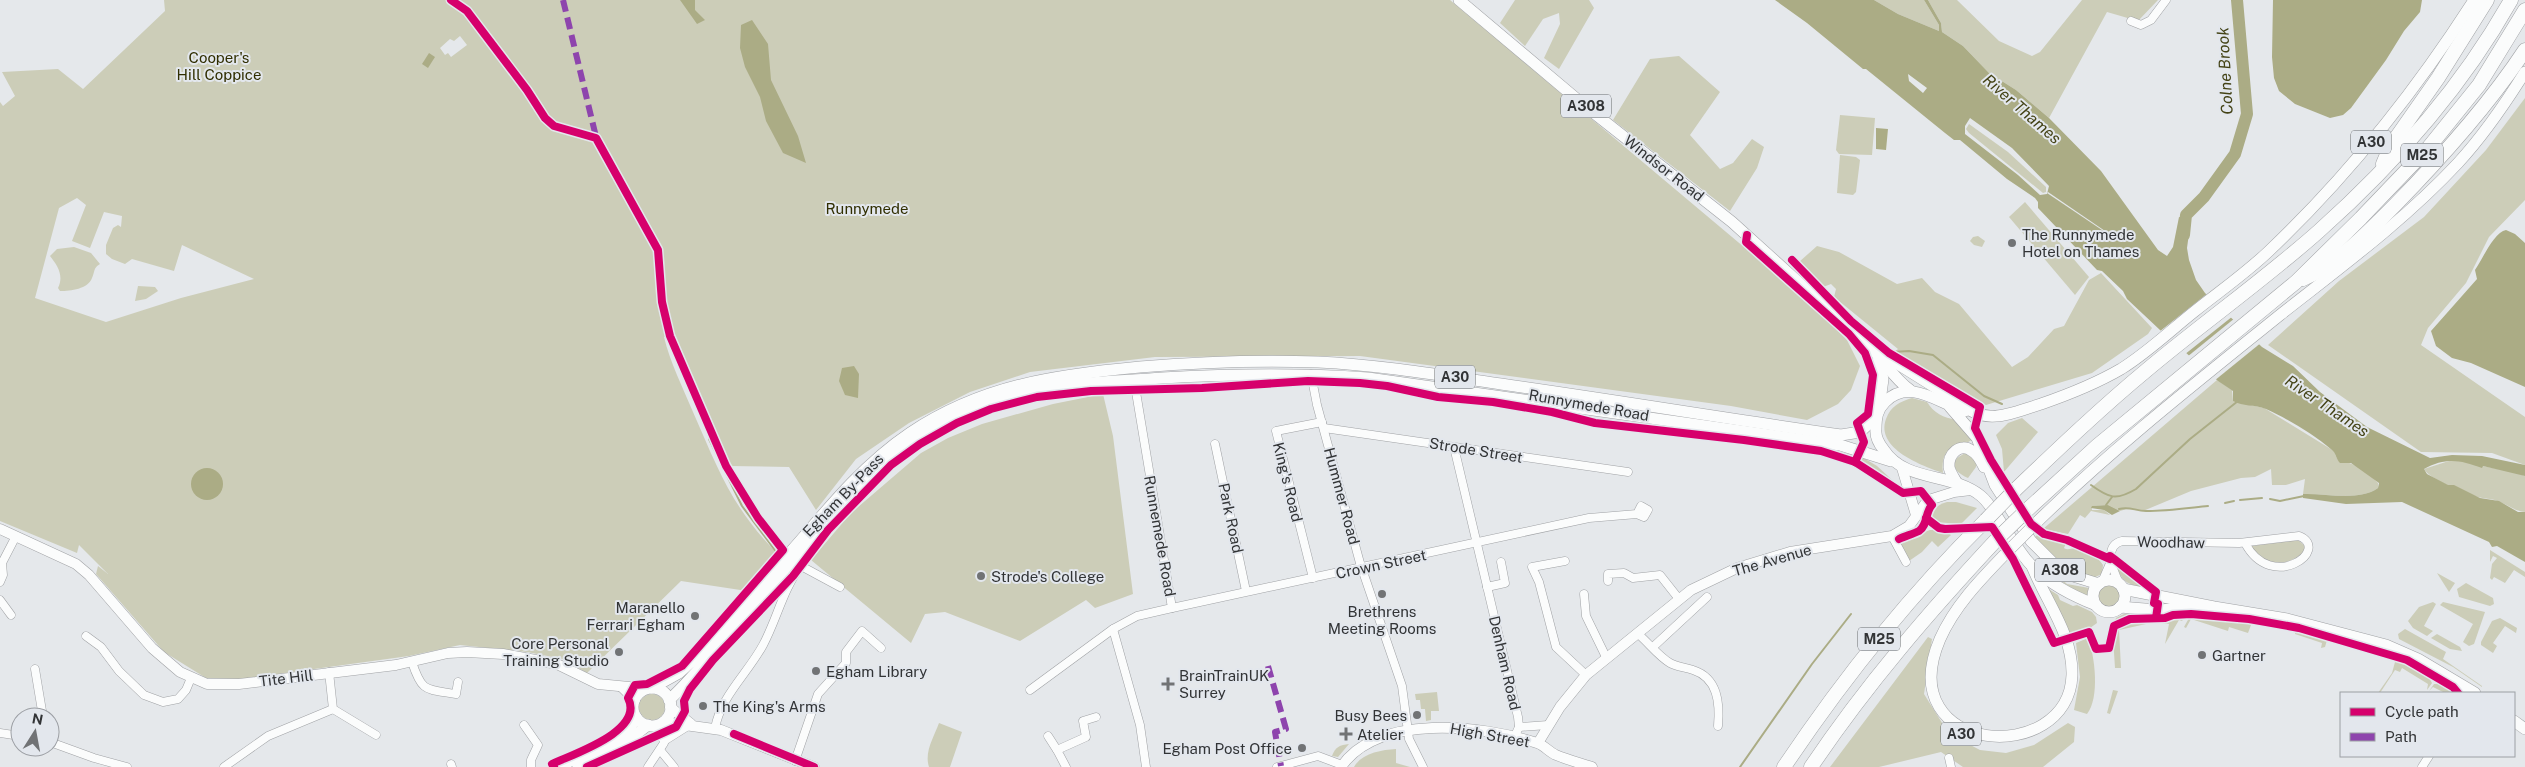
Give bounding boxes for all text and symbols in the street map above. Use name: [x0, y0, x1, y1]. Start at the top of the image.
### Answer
water label: Colne Brook: [2213, 26, 2237, 115]
park label: Cooper's Hill Coppice: [177, 49, 261, 83]
water label: River Thames: [1979, 70, 2065, 148]
road number: A308: [1561, 94, 1611, 118]
road number: A30: [2351, 130, 2391, 154]
street label: Windsor Road: [1621, 131, 1707, 205]
road number: M25: [2401, 144, 2443, 166]
park label: Runnymede: [826, 200, 908, 217]
place label: The Runnymede Hotel on Thames: [2022, 226, 2139, 260]
marker: The Runnymede Hotel on Thames: [2006, 237, 2018, 249]
road number: A30: [1435, 366, 1475, 388]
water label: River Thames: [2282, 371, 2373, 441]
street label: Runnymede Road: [1527, 386, 1651, 424]
street label: Strode Street: [1428, 434, 1524, 466]
street label: King's Road: [1270, 440, 1306, 524]
street label: Hummer Road: [1321, 446, 1363, 546]
street label: Egham By-Pass: [799, 450, 887, 540]
street label: Runnemede Road: [1141, 474, 1179, 598]
street label: Park Road: [1215, 481, 1247, 555]
street label: Woodhaw: [2137, 533, 2205, 551]
street label: The Avenue: [1731, 541, 1813, 579]
street label: Crown Street: [1334, 546, 1428, 582]
road number: A308: [2035, 558, 2085, 582]
place label: Strode's College: [991, 568, 1104, 585]
marker: Strode's College: [975, 570, 987, 582]
marker: Brethrens Meeting Rooms: [1376, 588, 1388, 600]
place label: Maranello Ferrari Egham: [587, 599, 685, 633]
place label: Brethrens Meeting Rooms: [1328, 603, 1436, 637]
marker: Maranello Ferrari Egham: [689, 610, 701, 622]
street label: Denham Road: [1486, 614, 1524, 712]
road number: M25: [1858, 628, 1900, 650]
place label: Core Personal Training Studio: [503, 635, 609, 669]
marker: Core Personal Training Studio: [613, 646, 625, 658]
place label: Gartner: [2212, 647, 2266, 664]
marker: Gartner: [2196, 649, 2208, 661]
place label: Egham Library: [826, 663, 927, 680]
marker: Egham Library: [810, 665, 822, 677]
street label: Tite Hill: [258, 666, 314, 690]
place label: BrainTrainUK Surrey: [1179, 667, 1269, 701]
marker: BrainTrainUK Surrey: [1161, 677, 1175, 691]
legend: [2340, 692, 2515, 757]
place label: The King's Arms: [713, 698, 825, 715]
marker: The King's Arms: [697, 700, 709, 712]
text: Cycle path: [2385, 703, 2459, 720]
north arrow: [10, 707, 60, 757]
place label: Busy Bees: [1334, 707, 1407, 724]
marker: Busy Bees: [1411, 709, 1423, 721]
text: N: [31, 710, 44, 728]
street label: High Street: [1449, 720, 1531, 750]
road number: A30: [1941, 722, 1981, 746]
place label: Atelier: [1357, 726, 1404, 743]
marker: Atelier: [1339, 727, 1353, 741]
text: Path: [2385, 728, 2417, 745]
place label: Egham Post Office: [1163, 740, 1292, 757]
marker: Egham Post Office: [1296, 742, 1308, 754]

